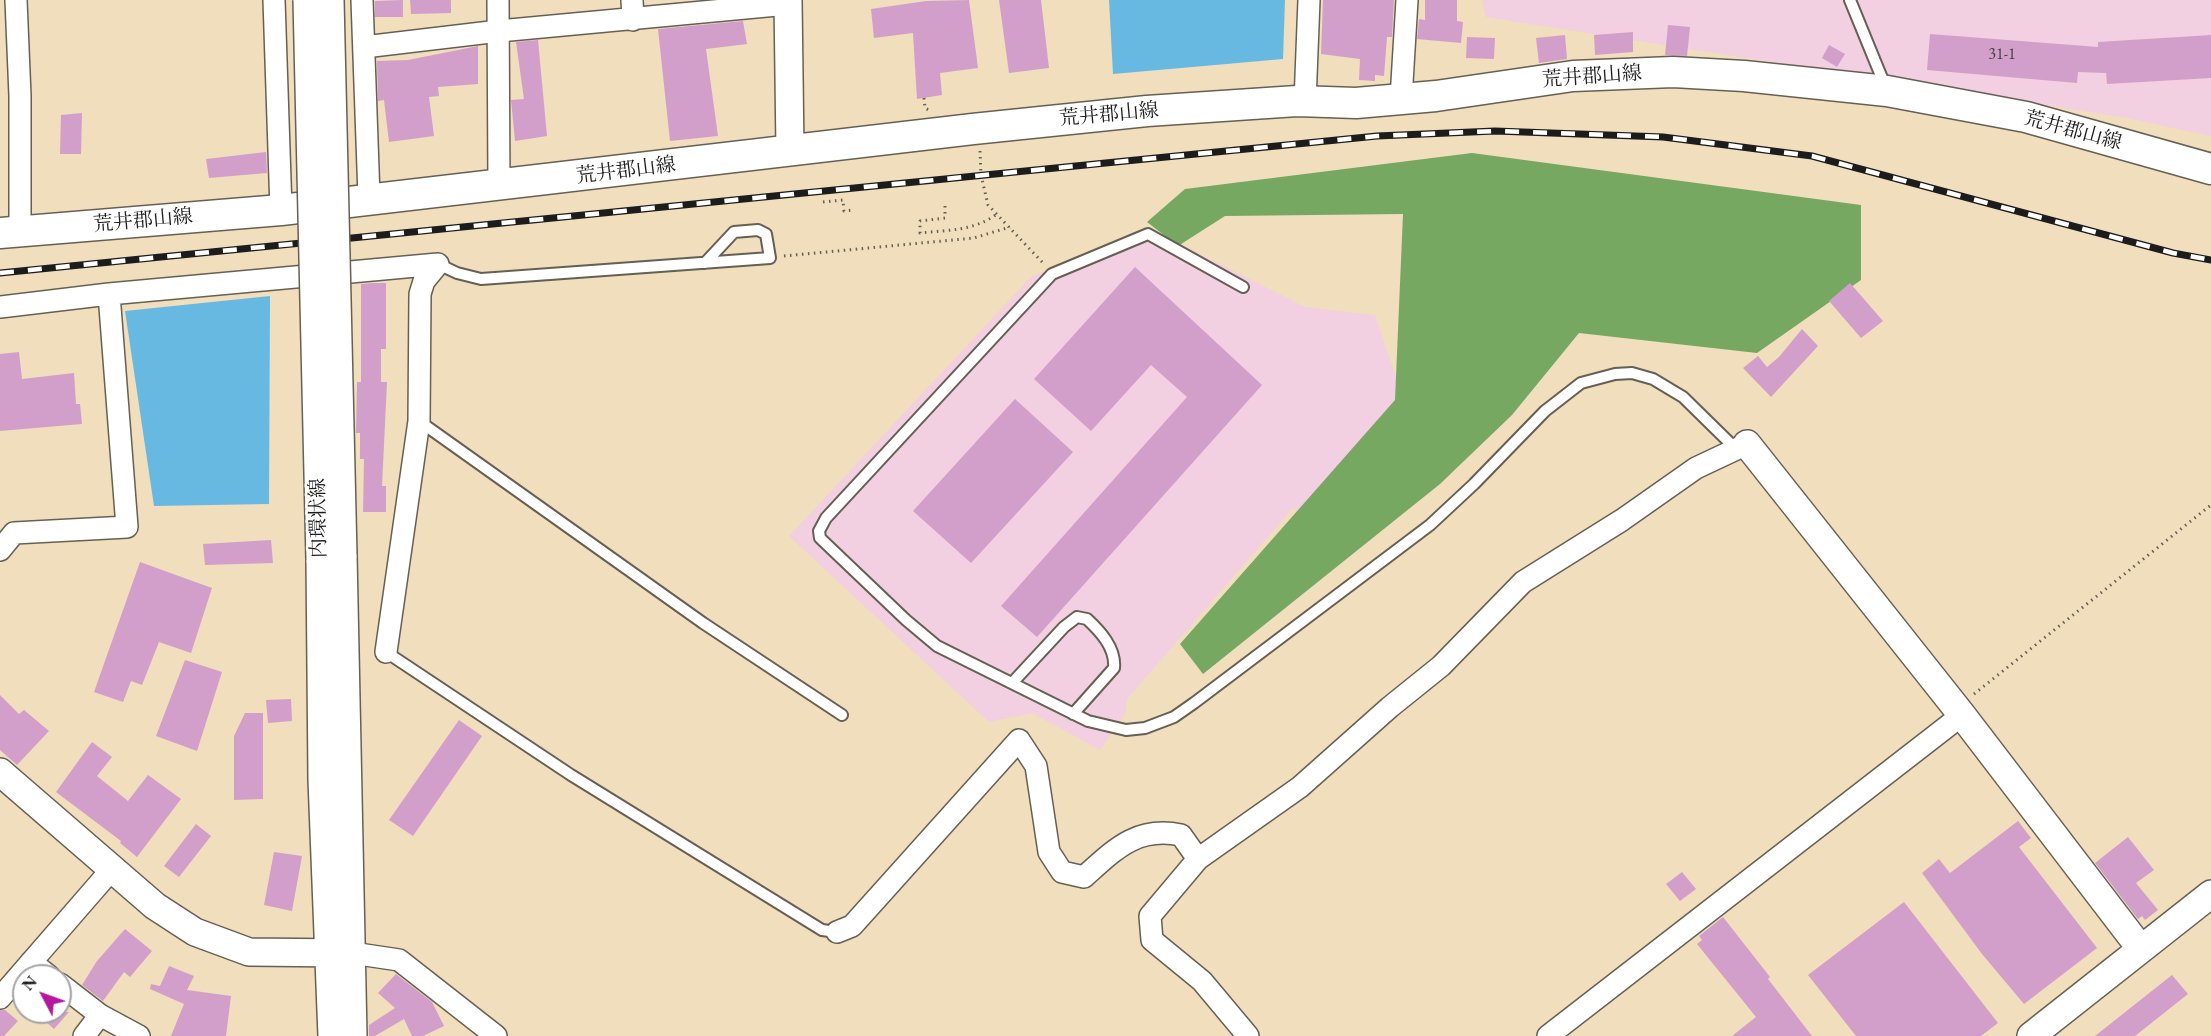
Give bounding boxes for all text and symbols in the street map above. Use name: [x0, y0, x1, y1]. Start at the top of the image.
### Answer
house number: 31-1: [1988, 45, 2016, 65]
street label: 荒井郡山線: [1541, 62, 1643, 92]
street label: 荒井郡山線: [1058, 99, 1160, 131]
street label: 荒井郡山線: [2022, 106, 2124, 156]
street label: 荒井郡山線: [575, 153, 677, 189]
street label: 荒井郡山線: [92, 205, 194, 237]
street label: 内環状線: [306, 478, 332, 558]
north arrow: [12, 964, 72, 1024]
text: N: [17, 971, 42, 995]

